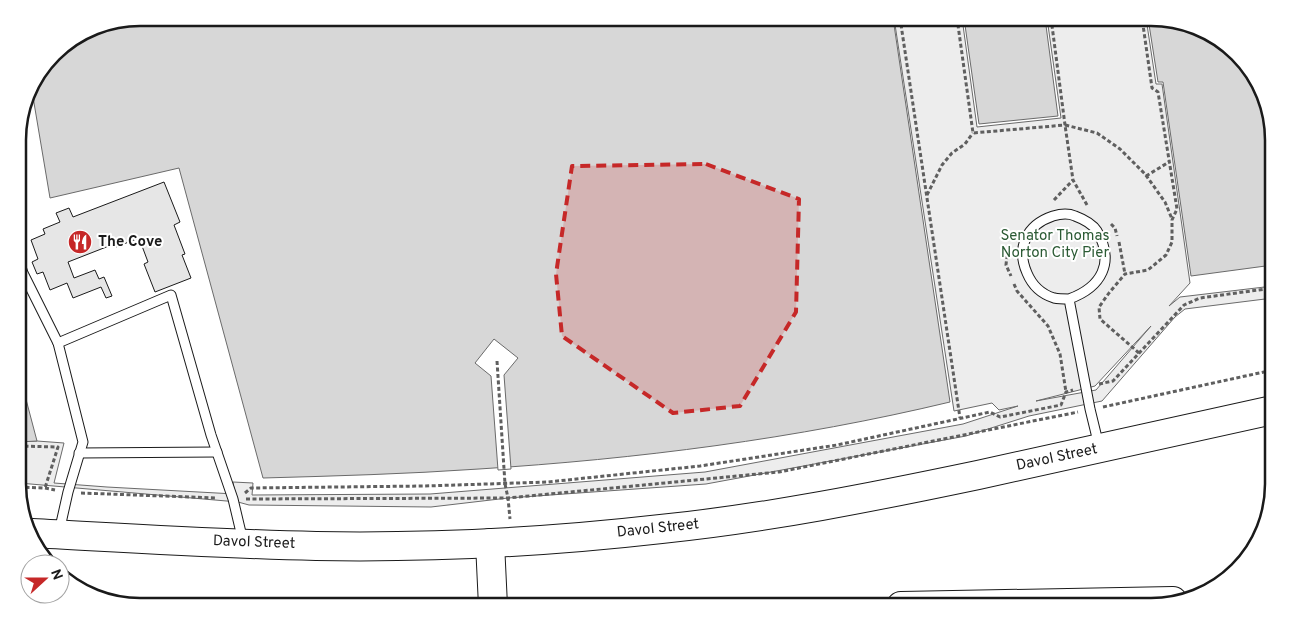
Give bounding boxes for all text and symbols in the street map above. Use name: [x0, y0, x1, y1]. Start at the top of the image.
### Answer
park label: Senator Thomas Norton City Pier: [1000, 227, 1110, 263]
restaurant icon: The Cove: [67, 229, 93, 255]
place label: The Cove: [98, 233, 162, 252]
street label: Davol Street: [1015, 440, 1099, 476]
street label: Davol Street: [616, 515, 700, 543]
street label: Davol Street: [212, 532, 296, 554]
north arrow: [20, 554, 70, 604]
text: N: [46, 567, 65, 583]

